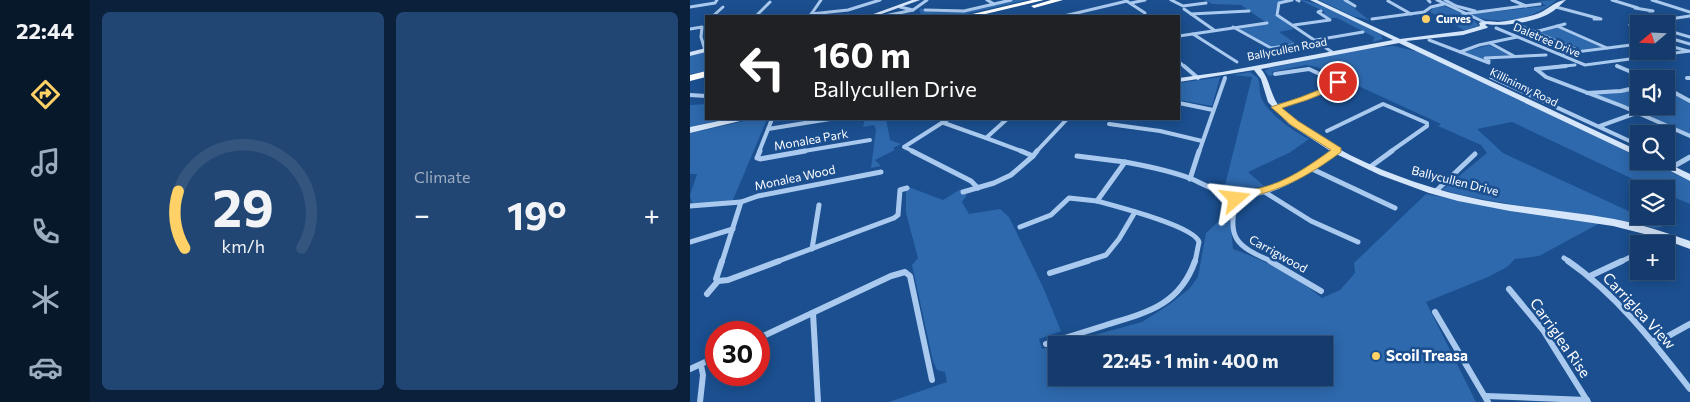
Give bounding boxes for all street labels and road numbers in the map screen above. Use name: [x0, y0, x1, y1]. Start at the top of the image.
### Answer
street label: Daletree Drive: [1512, 20, 1583, 60]
street label: Ballycullen Road: [1246, 34, 1328, 63]
street label: Killininny Road: [1488, 65, 1560, 109]
street label: Monalea Park: [773, 126, 849, 152]
street label: Monalea Wood: [753, 162, 837, 192]
street label: Ballycullen Drive: [1410, 162, 1500, 198]
street label: Carrigwood: [1247, 231, 1310, 275]
street label: Carriglea View: [1600, 268, 1680, 352]
street label: Carriglea Rise: [1527, 294, 1595, 381]

